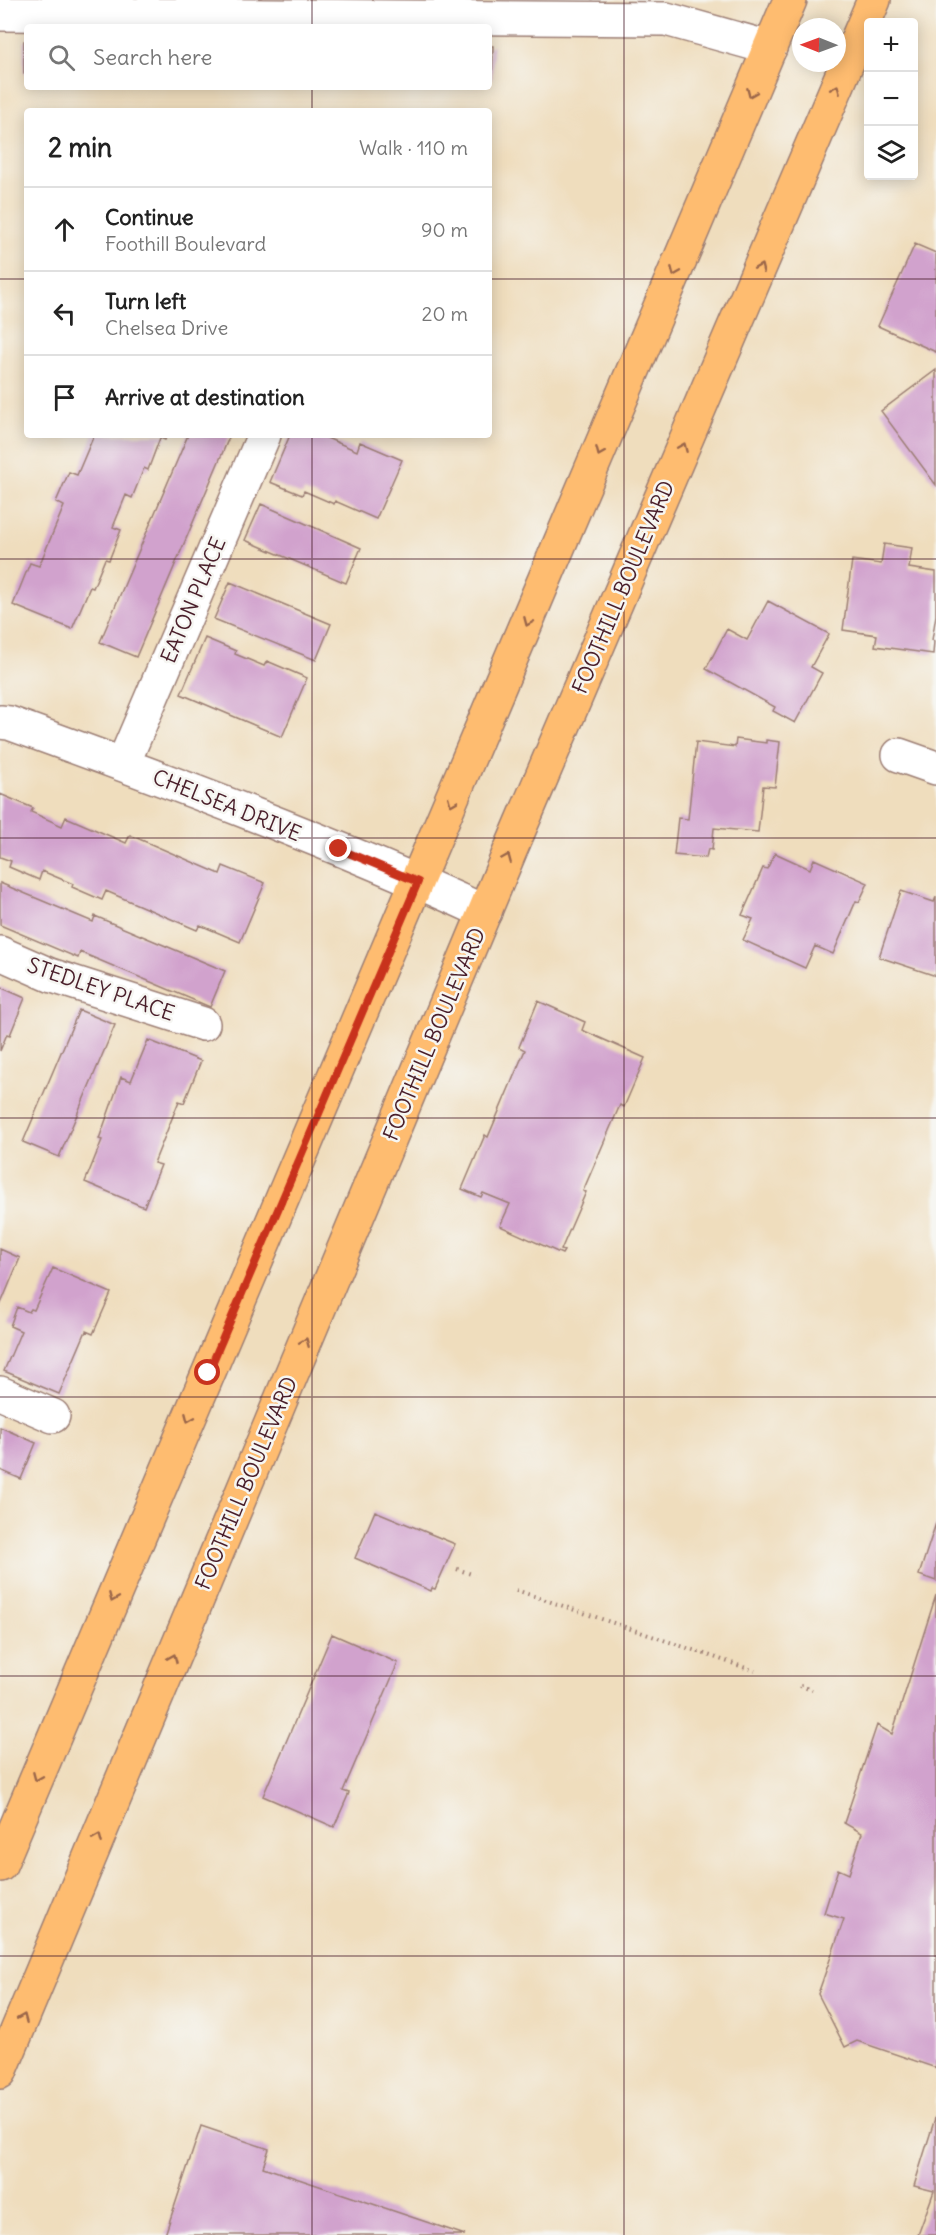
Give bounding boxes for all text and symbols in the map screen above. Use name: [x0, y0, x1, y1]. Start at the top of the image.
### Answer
north arrow: [792, 18, 846, 72]
map controls: [864, 18, 918, 180]
button: +: [864, 18, 918, 72]
search box: [24, 24, 492, 90]
icon: search: [45, 41, 78, 74]
text: Search here: [93, 43, 212, 71]
button: −: [864, 72, 918, 126]
one-way arrow: [829, 84, 841, 95]
one-way arrow: [746, 86, 758, 97]
button: layers: [864, 126, 918, 180]
text: 2 min: [48, 131, 112, 164]
text: Walk · 110 m: [359, 135, 468, 160]
text: Continue: [105, 203, 194, 231]
icon: ahead: [48, 213, 81, 246]
text: 90 m: [421, 217, 468, 242]
text: Foothill Boulevard: [105, 231, 266, 256]
one-way arrow: [753, 263, 765, 274]
one-way arrow: [670, 266, 682, 277]
text: Turn left: [105, 287, 186, 315]
icon: left: [48, 297, 81, 330]
text: 20 m: [422, 301, 468, 326]
text: Chelsea Drive: [105, 315, 228, 340]
icon: arrive: [48, 381, 81, 414]
text: Arrive at destination: [105, 383, 305, 411]
one-way arrow: [676, 443, 688, 454]
one-way arrow: [595, 446, 607, 457]
street label: FOOTHILL BOULEVARD: [566, 476, 680, 698]
street label: EATON PLACE: [154, 533, 232, 667]
one-way arrow: [523, 616, 535, 627]
street label: CHELSEA DRIVE: [149, 763, 305, 847]
one-way arrow: [447, 796, 459, 807]
route end: [325, 835, 351, 861]
one-way arrow: [500, 854, 512, 865]
street label: FOOTHILL BOULEVARD: [377, 923, 491, 1145]
street label: STEDLEY PLACE: [24, 951, 178, 1027]
one-way arrow: [298, 1338, 310, 1349]
route start: [194, 1359, 220, 1385]
street label: FOOTHILL BOULEVARD: [189, 1372, 303, 1594]
one-way arrow: [184, 1412, 196, 1423]
one-way arrow: [108, 1592, 120, 1603]
one-way arrow: [166, 1653, 178, 1664]
one-way arrow: [32, 1771, 44, 1782]
one-way arrow: [91, 1833, 103, 1844]
one-way arrow: [16, 2013, 28, 2024]

